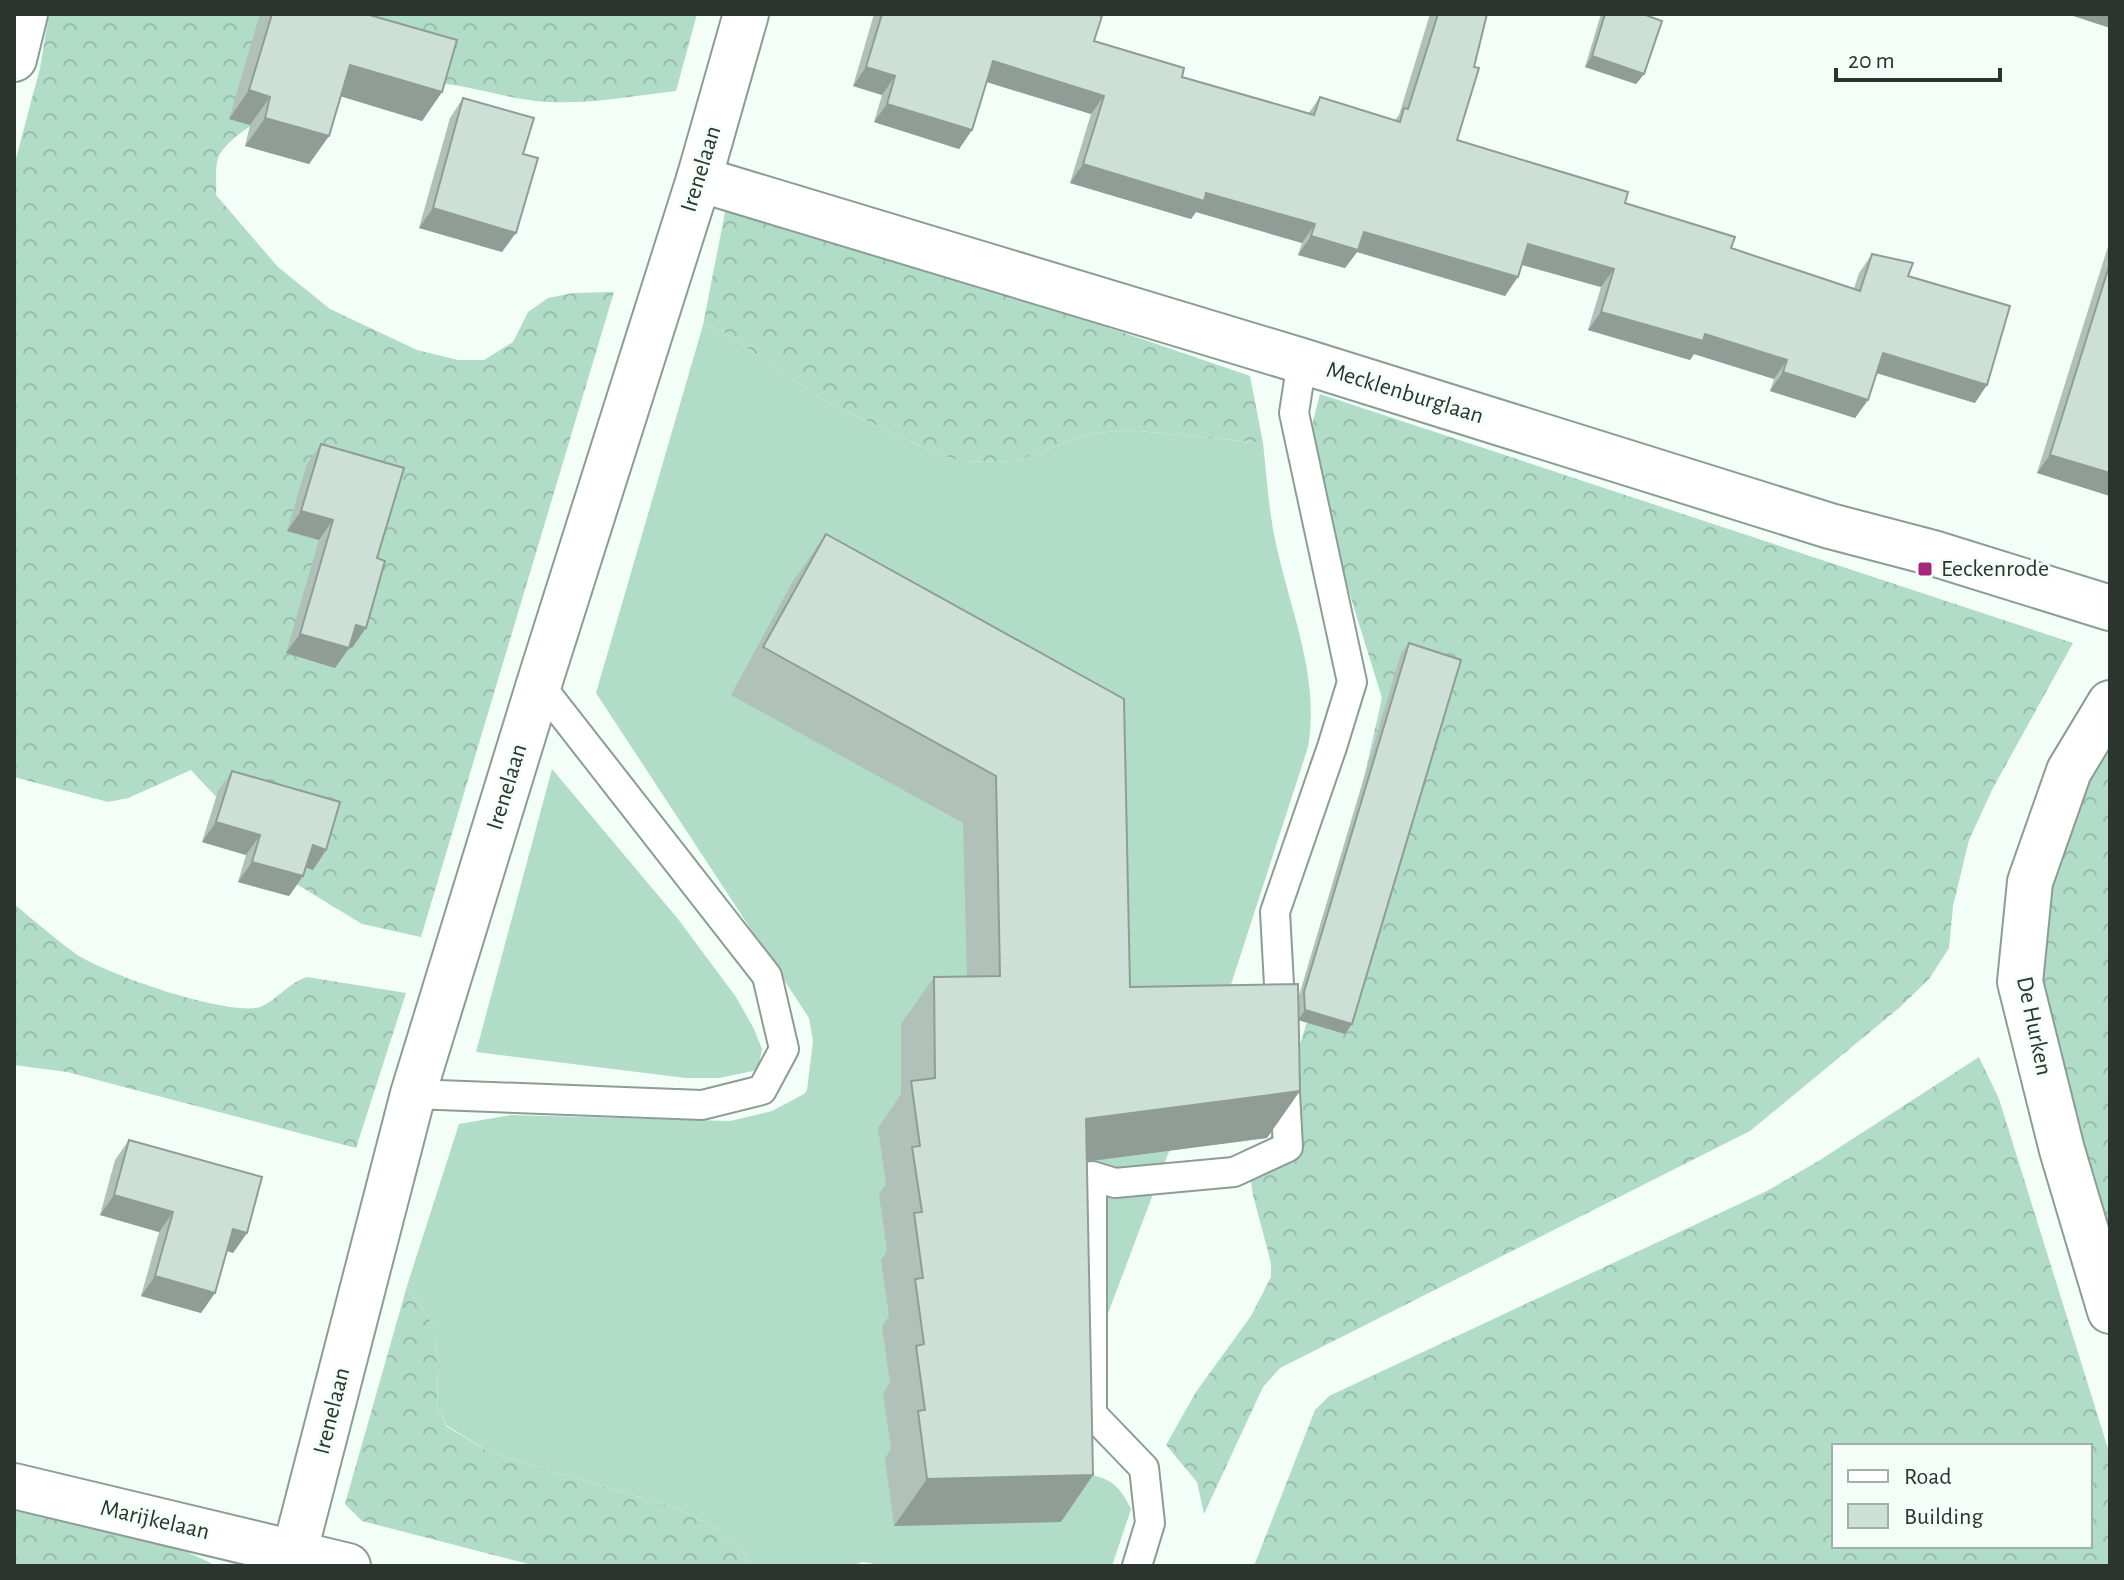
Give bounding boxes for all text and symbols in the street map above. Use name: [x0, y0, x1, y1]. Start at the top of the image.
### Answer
scale bar: [1836, 32, 2000, 82]
text: 20 m: [1848, 49, 1895, 73]
street label: Irenelaan: [677, 123, 725, 215]
street label: Mecklenburglaan: [1324, 358, 1486, 428]
place label: Eeckenrode: [1941, 557, 2049, 581]
marker: Eeckenrode: [1916, 560, 1934, 578]
street label: Irenelaan: [483, 741, 531, 833]
street label: De Hurken: [2012, 974, 2056, 1078]
street label: Irenelaan: [310, 1365, 354, 1457]
legend: [1832, 1444, 2092, 1548]
text: Road: [1904, 1465, 1952, 1489]
street label: Marijkelaan: [98, 1496, 212, 1544]
text: Building: [1904, 1505, 1983, 1529]

